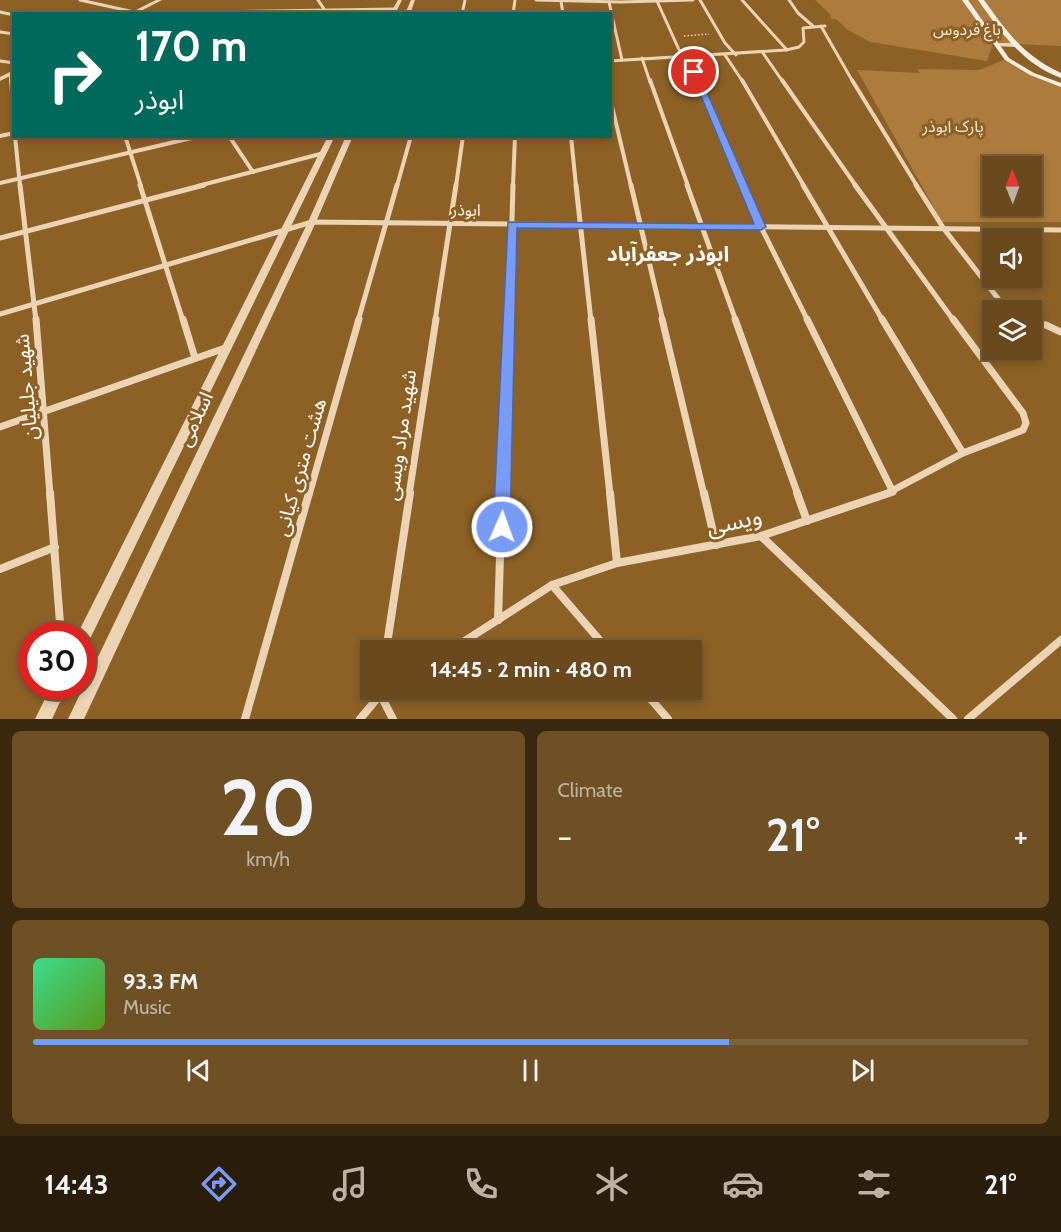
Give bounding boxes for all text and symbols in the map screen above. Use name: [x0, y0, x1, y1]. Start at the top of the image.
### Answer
text: 170 m: [135, 20, 247, 72]
park label: باغ فردوس: [933, 20, 1001, 42]
icon: right: [36, 36, 114, 114]
pin: [668, 46, 719, 97]
icon: arrive: [677, 55, 710, 88]
text: ابوذر: [135, 83, 184, 116]
park label: پارک ابوذر: [921, 117, 984, 137]
north arrow: [982, 156, 1042, 216]
map controls: [982, 156, 1042, 360]
street label: ابوذر: [450, 200, 481, 220]
button: sound: [982, 228, 1042, 288]
district label: ابوذر جعفرآباد: [607, 241, 729, 266]
button: layers: [982, 300, 1042, 360]
street label: شهید جلیلیان: [9, 333, 43, 441]
street label: شهید مراد ویسی: [379, 368, 421, 502]
street label: اسلامی: [172, 388, 218, 450]
street label: هشت متری کیانی: [269, 395, 331, 539]
position arrow: [470, 495, 534, 559]
street label: ویسی: [704, 501, 764, 541]
speed limit sign: 30: [18, 622, 96, 700]
text: 14:45 · 2 min · 480 m: [430, 656, 632, 683]
text: 20: [220, 760, 316, 855]
text: Climate: [558, 778, 623, 802]
text: 21°: [766, 808, 819, 862]
text: −: [558, 816, 572, 856]
text: +: [1013, 816, 1028, 856]
text: km/h: [246, 847, 290, 871]
text: 93.3 FM: [123, 968, 198, 995]
text: Music: [123, 995, 171, 1019]
icon: previous: [182, 1054, 215, 1087]
icon: pause: [514, 1054, 547, 1087]
icon: next: [846, 1054, 879, 1087]
icon: directions: [198, 1163, 240, 1205]
icon: music: [329, 1163, 371, 1205]
icon: phone: [460, 1163, 502, 1205]
icon: climate: [591, 1163, 633, 1205]
icon: car: [722, 1163, 764, 1205]
icon: filters: [853, 1163, 895, 1205]
text: 14:43: [45, 1168, 109, 1201]
text: 21°: [984, 1168, 1016, 1201]

